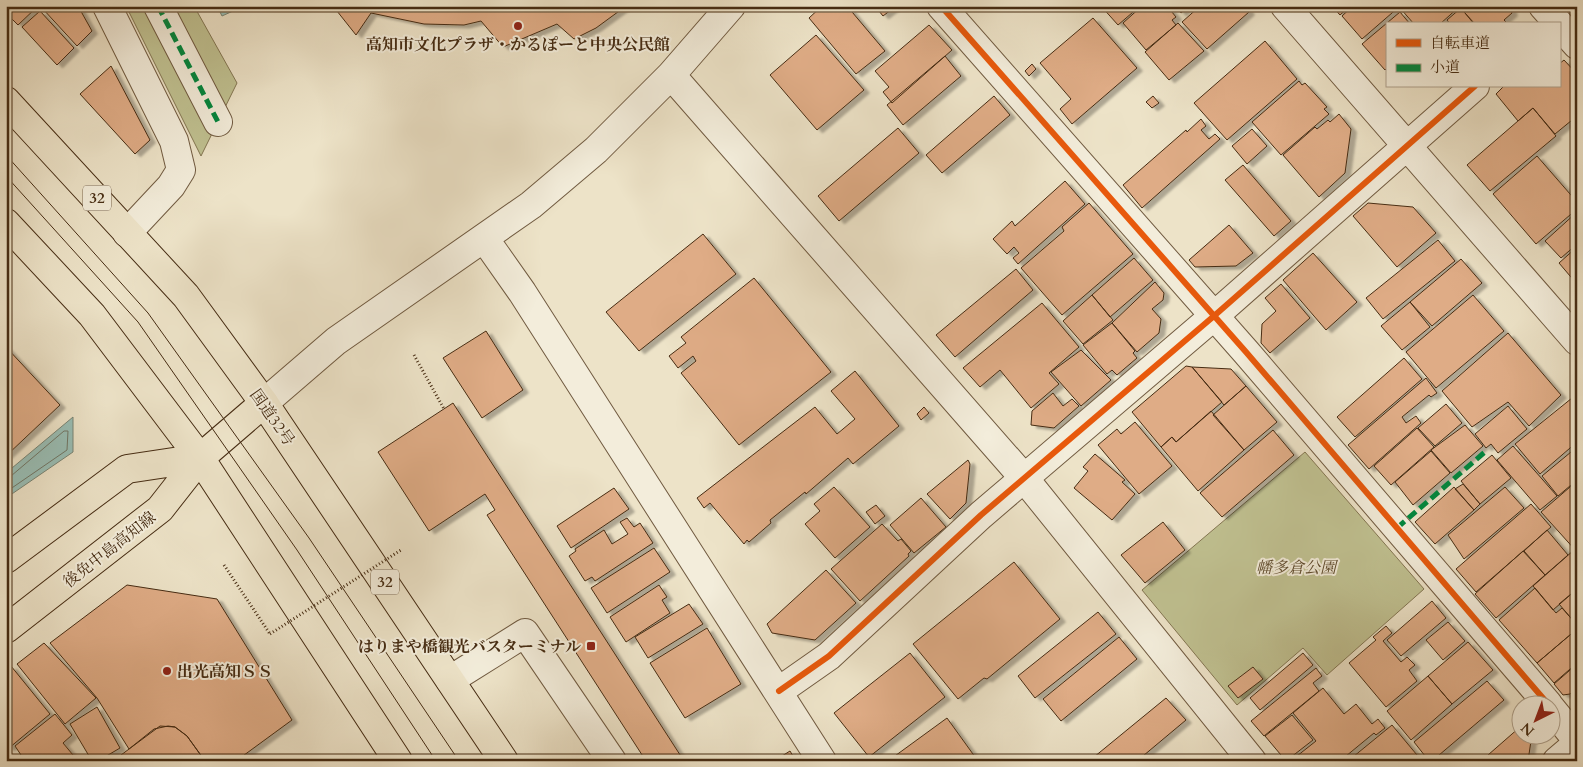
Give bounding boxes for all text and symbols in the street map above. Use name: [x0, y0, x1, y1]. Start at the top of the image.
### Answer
marker: 高知市文化プラザ・かるぽーと中央公民館: [512, 20, 524, 32]
legend: [1386, 22, 1560, 88]
text: 自転車道: [1430, 33, 1490, 53]
place label: 高知市文化プラザ・かるぽーと中央公民館: [366, 34, 670, 56]
text: 小道: [1430, 57, 1460, 77]
road number: 32: [83, 186, 111, 210]
street label: 国道32号: [245, 385, 300, 450]
street label: 後免中島高知線: [59, 507, 161, 593]
park label: 幡多倉公園: [1256, 557, 1339, 579]
road number: 32: [371, 570, 399, 594]
place label: はりまや橋観光バスターミナル: [358, 636, 581, 658]
marker: はりまや橋観光バスターミナル: [585, 640, 597, 652]
place label: 出光高知ＳＳ: [177, 661, 273, 683]
marker: 出光高知ＳＳ: [161, 665, 173, 677]
north arrow: [1510, 694, 1560, 744]
text: N: [1517, 718, 1539, 740]

